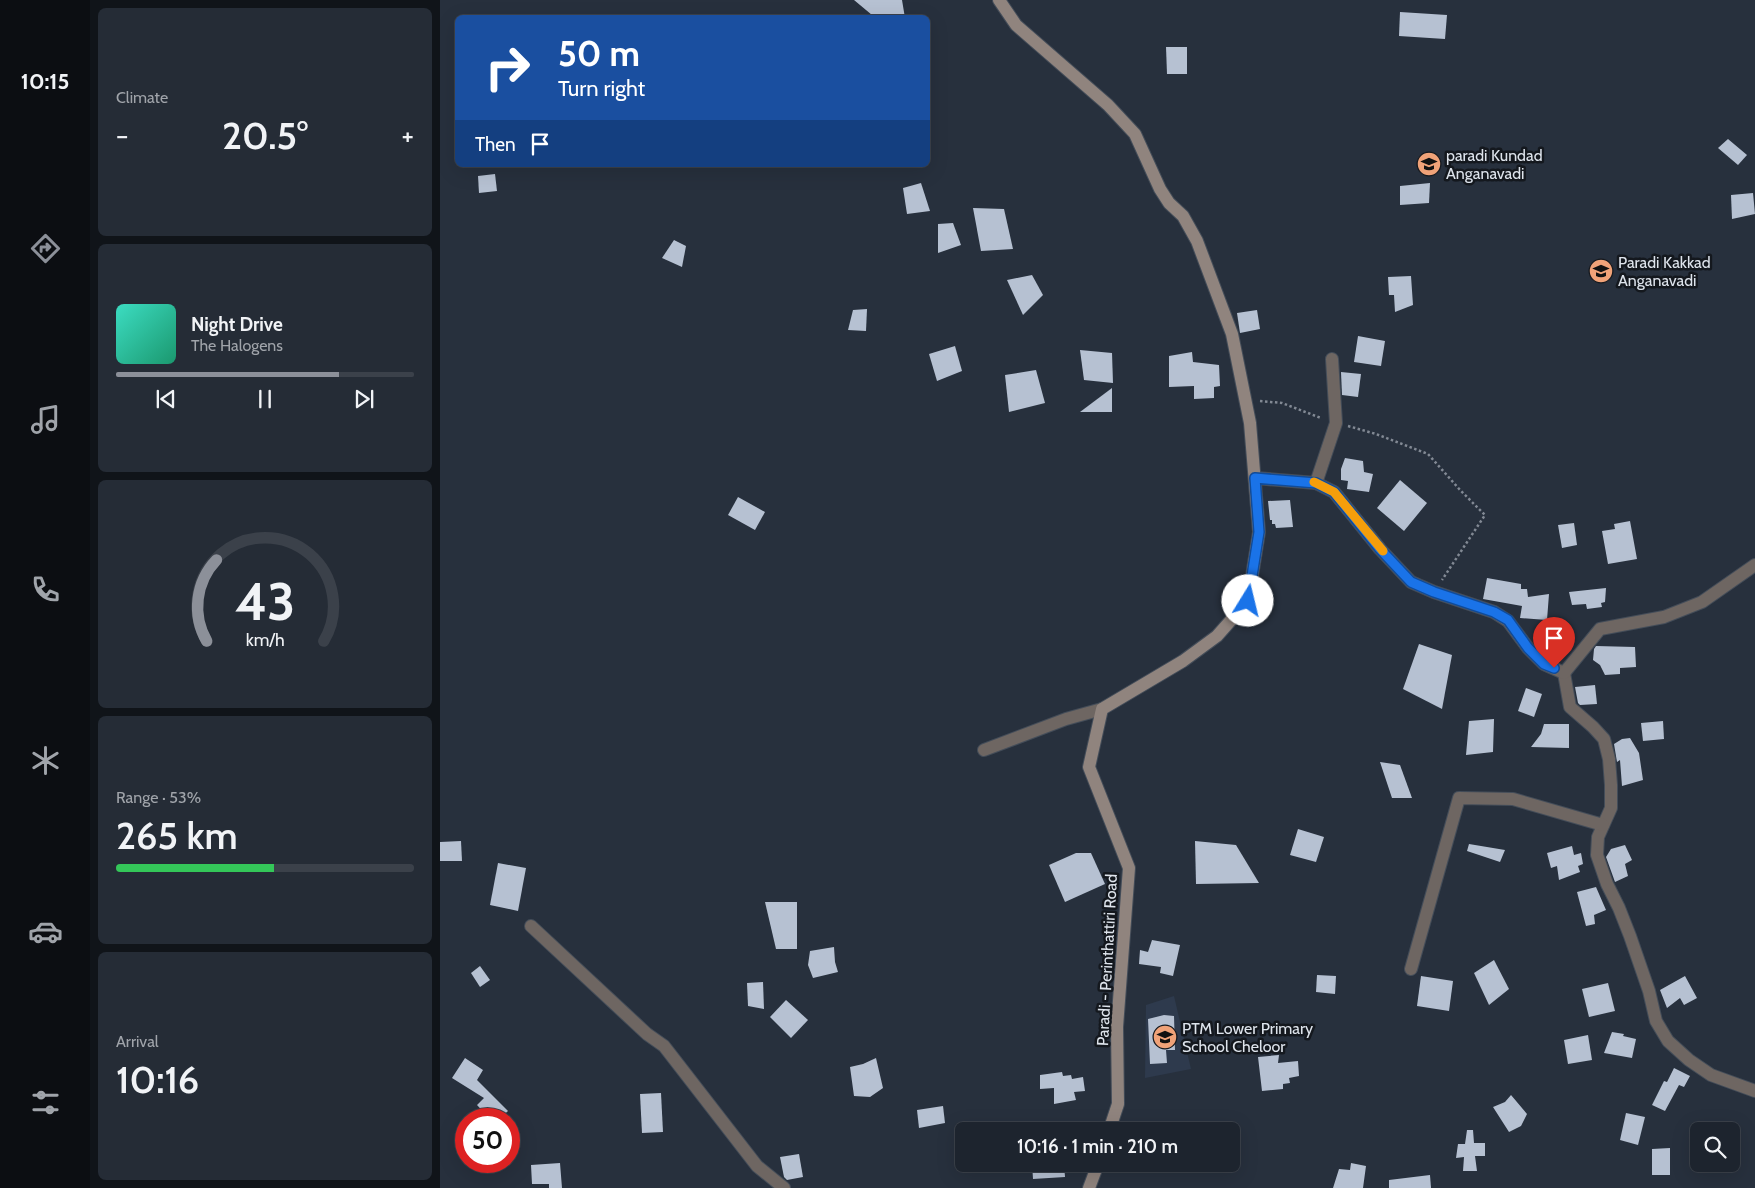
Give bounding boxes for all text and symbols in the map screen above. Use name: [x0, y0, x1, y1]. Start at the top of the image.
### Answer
text: 50 m: [558, 32, 640, 75]
icon: right: [475, 35, 540, 100]
text: 10:15: [21, 68, 69, 95]
text: Turn right: [558, 75, 645, 102]
text: Climate: [116, 88, 168, 107]
text: 20.5°: [222, 112, 308, 159]
text: −: [116, 118, 128, 152]
text: +: [402, 118, 414, 152]
icon: arrive: [526, 130, 554, 158]
text: Then: [475, 133, 516, 156]
place label: paradi Kundad Anganavadi: [1446, 146, 1543, 183]
school or university icon: paradi Kundad Anganavadi: [1416, 151, 1442, 177]
icon: directions: [28, 231, 63, 266]
place label: Paradi Kakkad Anganavadi: [1618, 253, 1711, 290]
school or university icon: Paradi Kakkad Anganavadi: [1588, 258, 1614, 284]
text: Night Drive: [191, 313, 283, 336]
text: The Halogens: [191, 336, 283, 355]
icon: previous: [152, 385, 180, 413]
icon: pause: [251, 385, 279, 413]
icon: next: [350, 385, 378, 413]
icon: music: [28, 402, 63, 437]
text: 43: [235, 570, 295, 633]
icon: phone: [28, 572, 63, 607]
position arrow: [1221, 574, 1273, 626]
pin: [1533, 617, 1575, 668]
icon: arrive: [1540, 624, 1568, 652]
text: km/h: [245, 629, 285, 650]
icon: climate: [28, 743, 63, 778]
text: Range · 53%: [116, 788, 201, 807]
text: 265 km: [116, 812, 238, 859]
street label: Paradi - Perinthattiri Road: [1093, 873, 1121, 1047]
icon: car: [28, 914, 63, 949]
place label: PTM Lower Primary School Cheloor: [1182, 1019, 1313, 1056]
school or university icon: PTM Lower Primary School Cheloor: [1152, 1024, 1178, 1050]
text: Arrival: [116, 1032, 159, 1051]
text: 10:16: [116, 1056, 199, 1103]
icon: filters: [28, 1085, 63, 1120]
speed limit sign: 50: [455, 1108, 520, 1173]
map controls: [1690, 1122, 1740, 1172]
button: search: [1690, 1122, 1740, 1172]
text: 10:16 · 1 min · 210 m: [1017, 1135, 1178, 1158]

